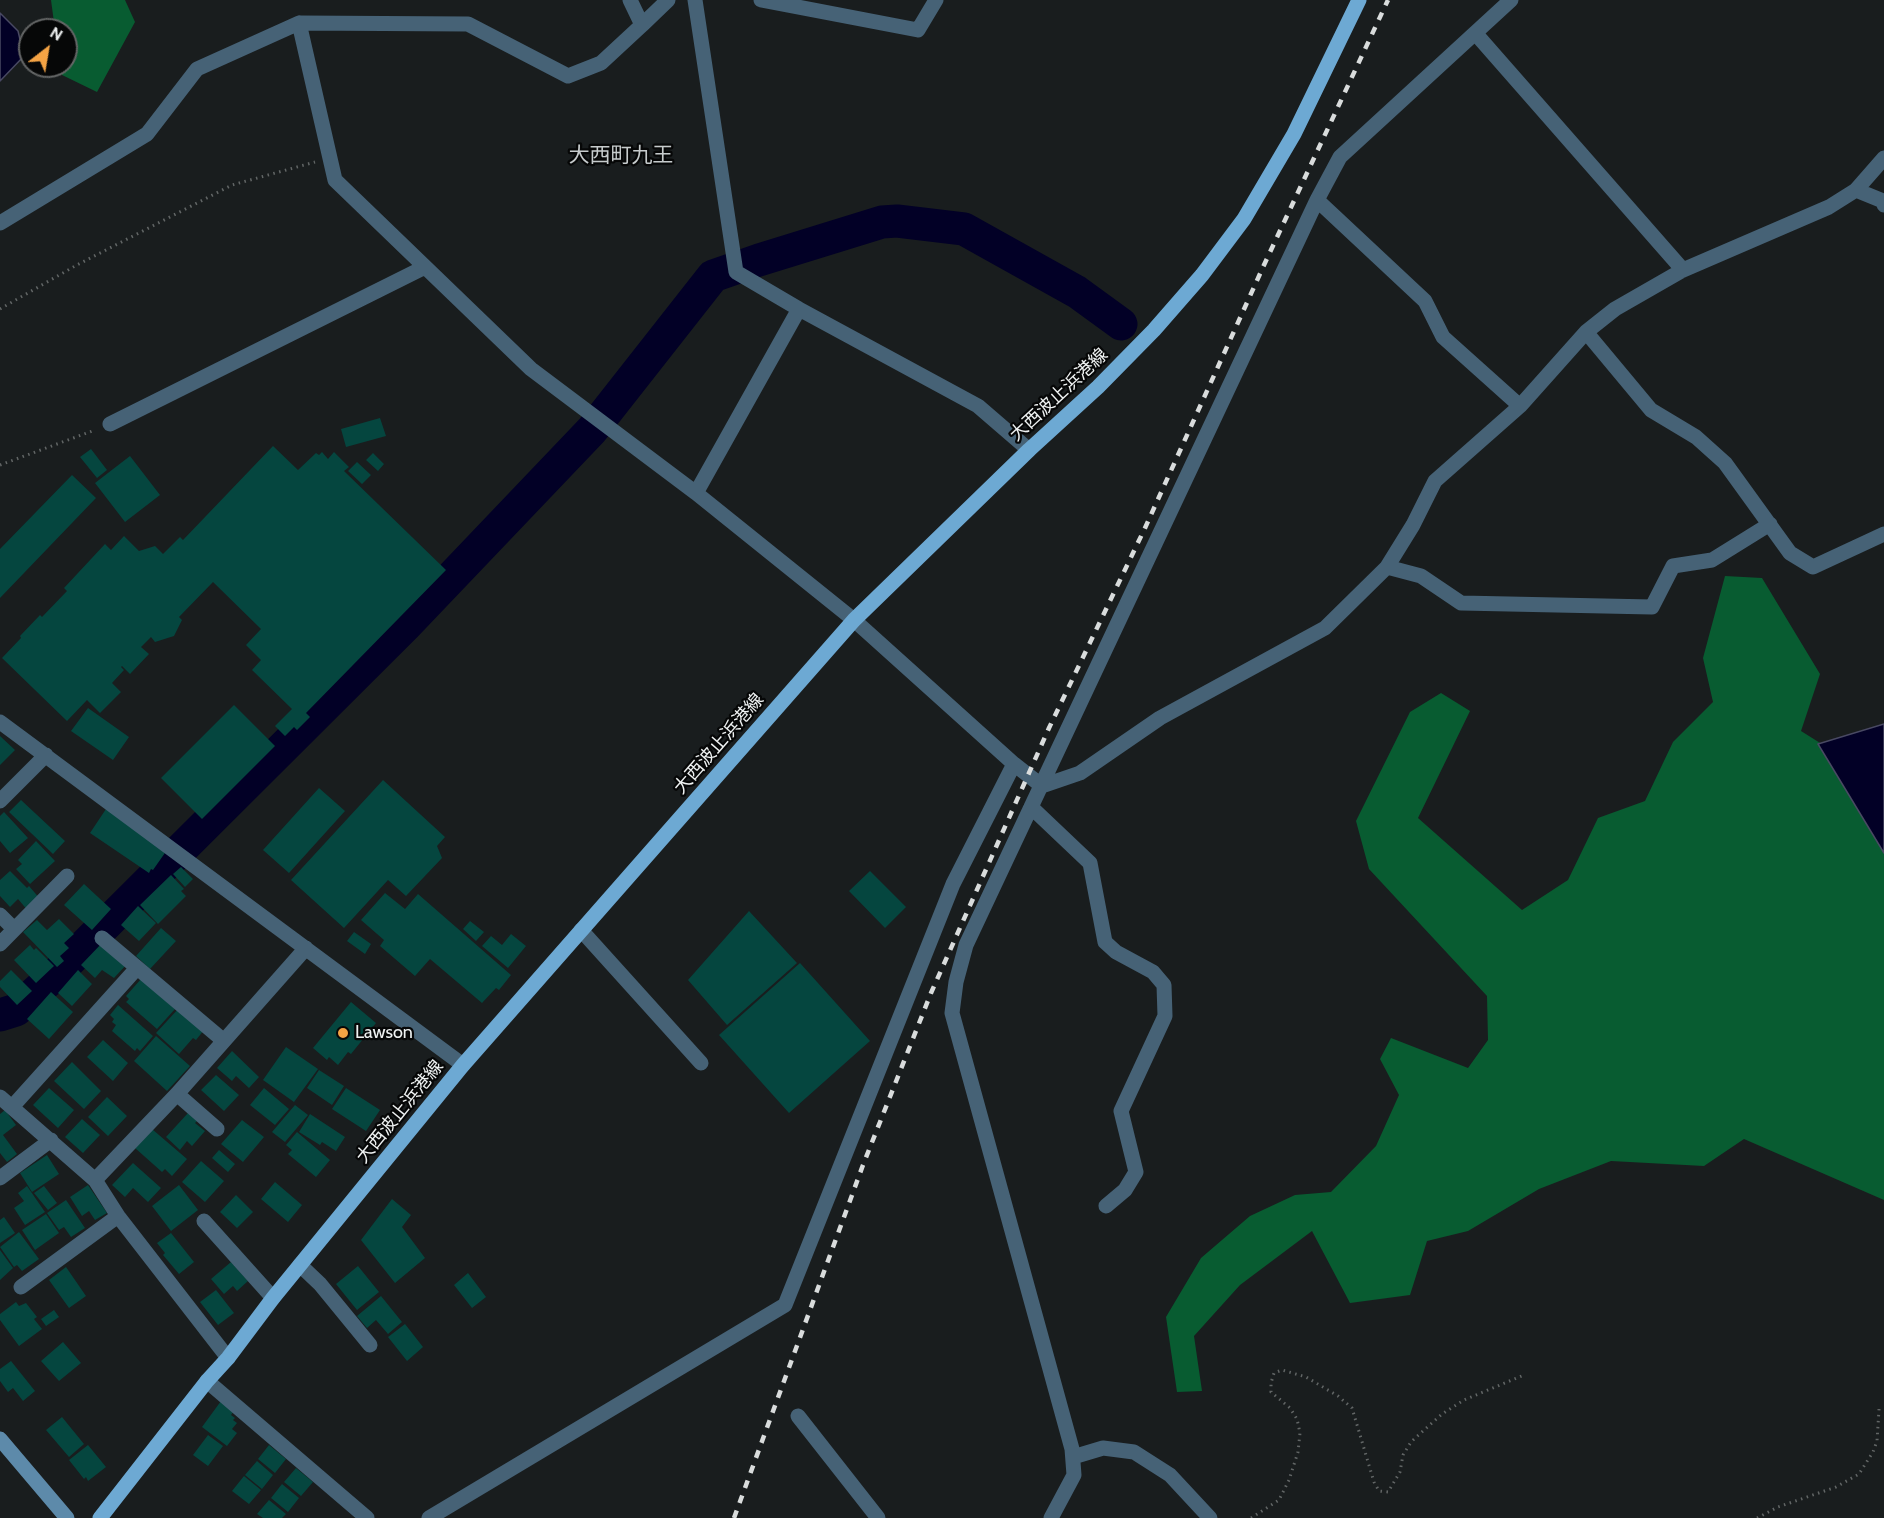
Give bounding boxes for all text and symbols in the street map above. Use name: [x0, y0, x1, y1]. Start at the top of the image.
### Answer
north arrow: [18, 18, 78, 78]
text: N: [47, 23, 66, 45]
district label: 大西町九王: [569, 143, 673, 169]
street label: 大西波止浜港線: [1006, 344, 1112, 446]
street label: 大西波止浜港線: [670, 689, 768, 799]
place label: Lawson: [355, 1022, 413, 1044]
marker: Lawson: [336, 1026, 350, 1040]
street label: 大西波止浜港線: [352, 1056, 448, 1168]

